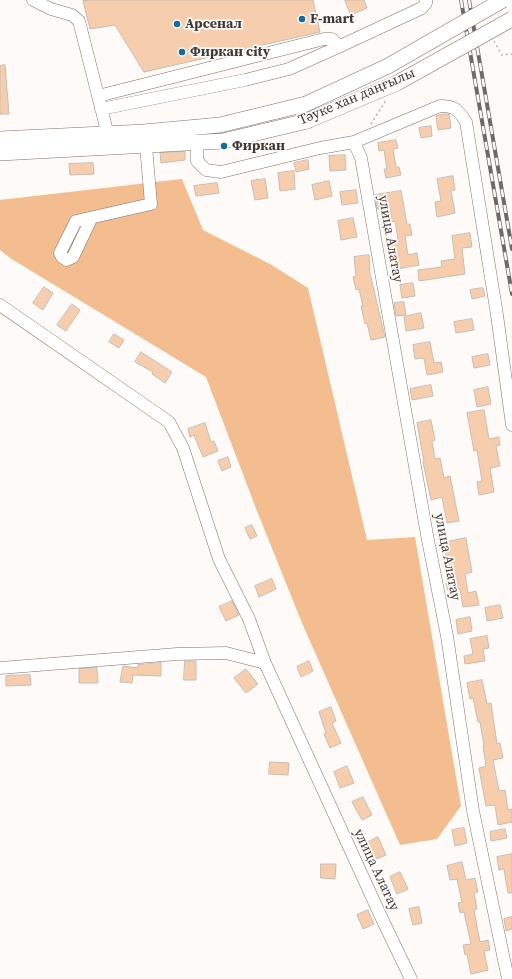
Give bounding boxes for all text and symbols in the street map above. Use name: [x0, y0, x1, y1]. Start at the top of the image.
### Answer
place label: F-mart: [310, 11, 354, 27]
marker: F-mart: [297, 14, 307, 24]
place label: Арсенал: [185, 16, 242, 32]
marker: Арсенал: [172, 19, 182, 29]
place label: Фиркан city: [190, 44, 270, 60]
marker: Фиркан city: [177, 47, 187, 57]
street label: Тәуке хан даңғылы: [296, 65, 418, 129]
place label: Фиркан: [232, 138, 285, 154]
marker: Фиркан: [219, 141, 229, 151]
street label: улица Алатау: [374, 194, 406, 284]
street label: улица Алатау: [430, 512, 464, 602]
street label: улица Алатау: [350, 826, 402, 914]

